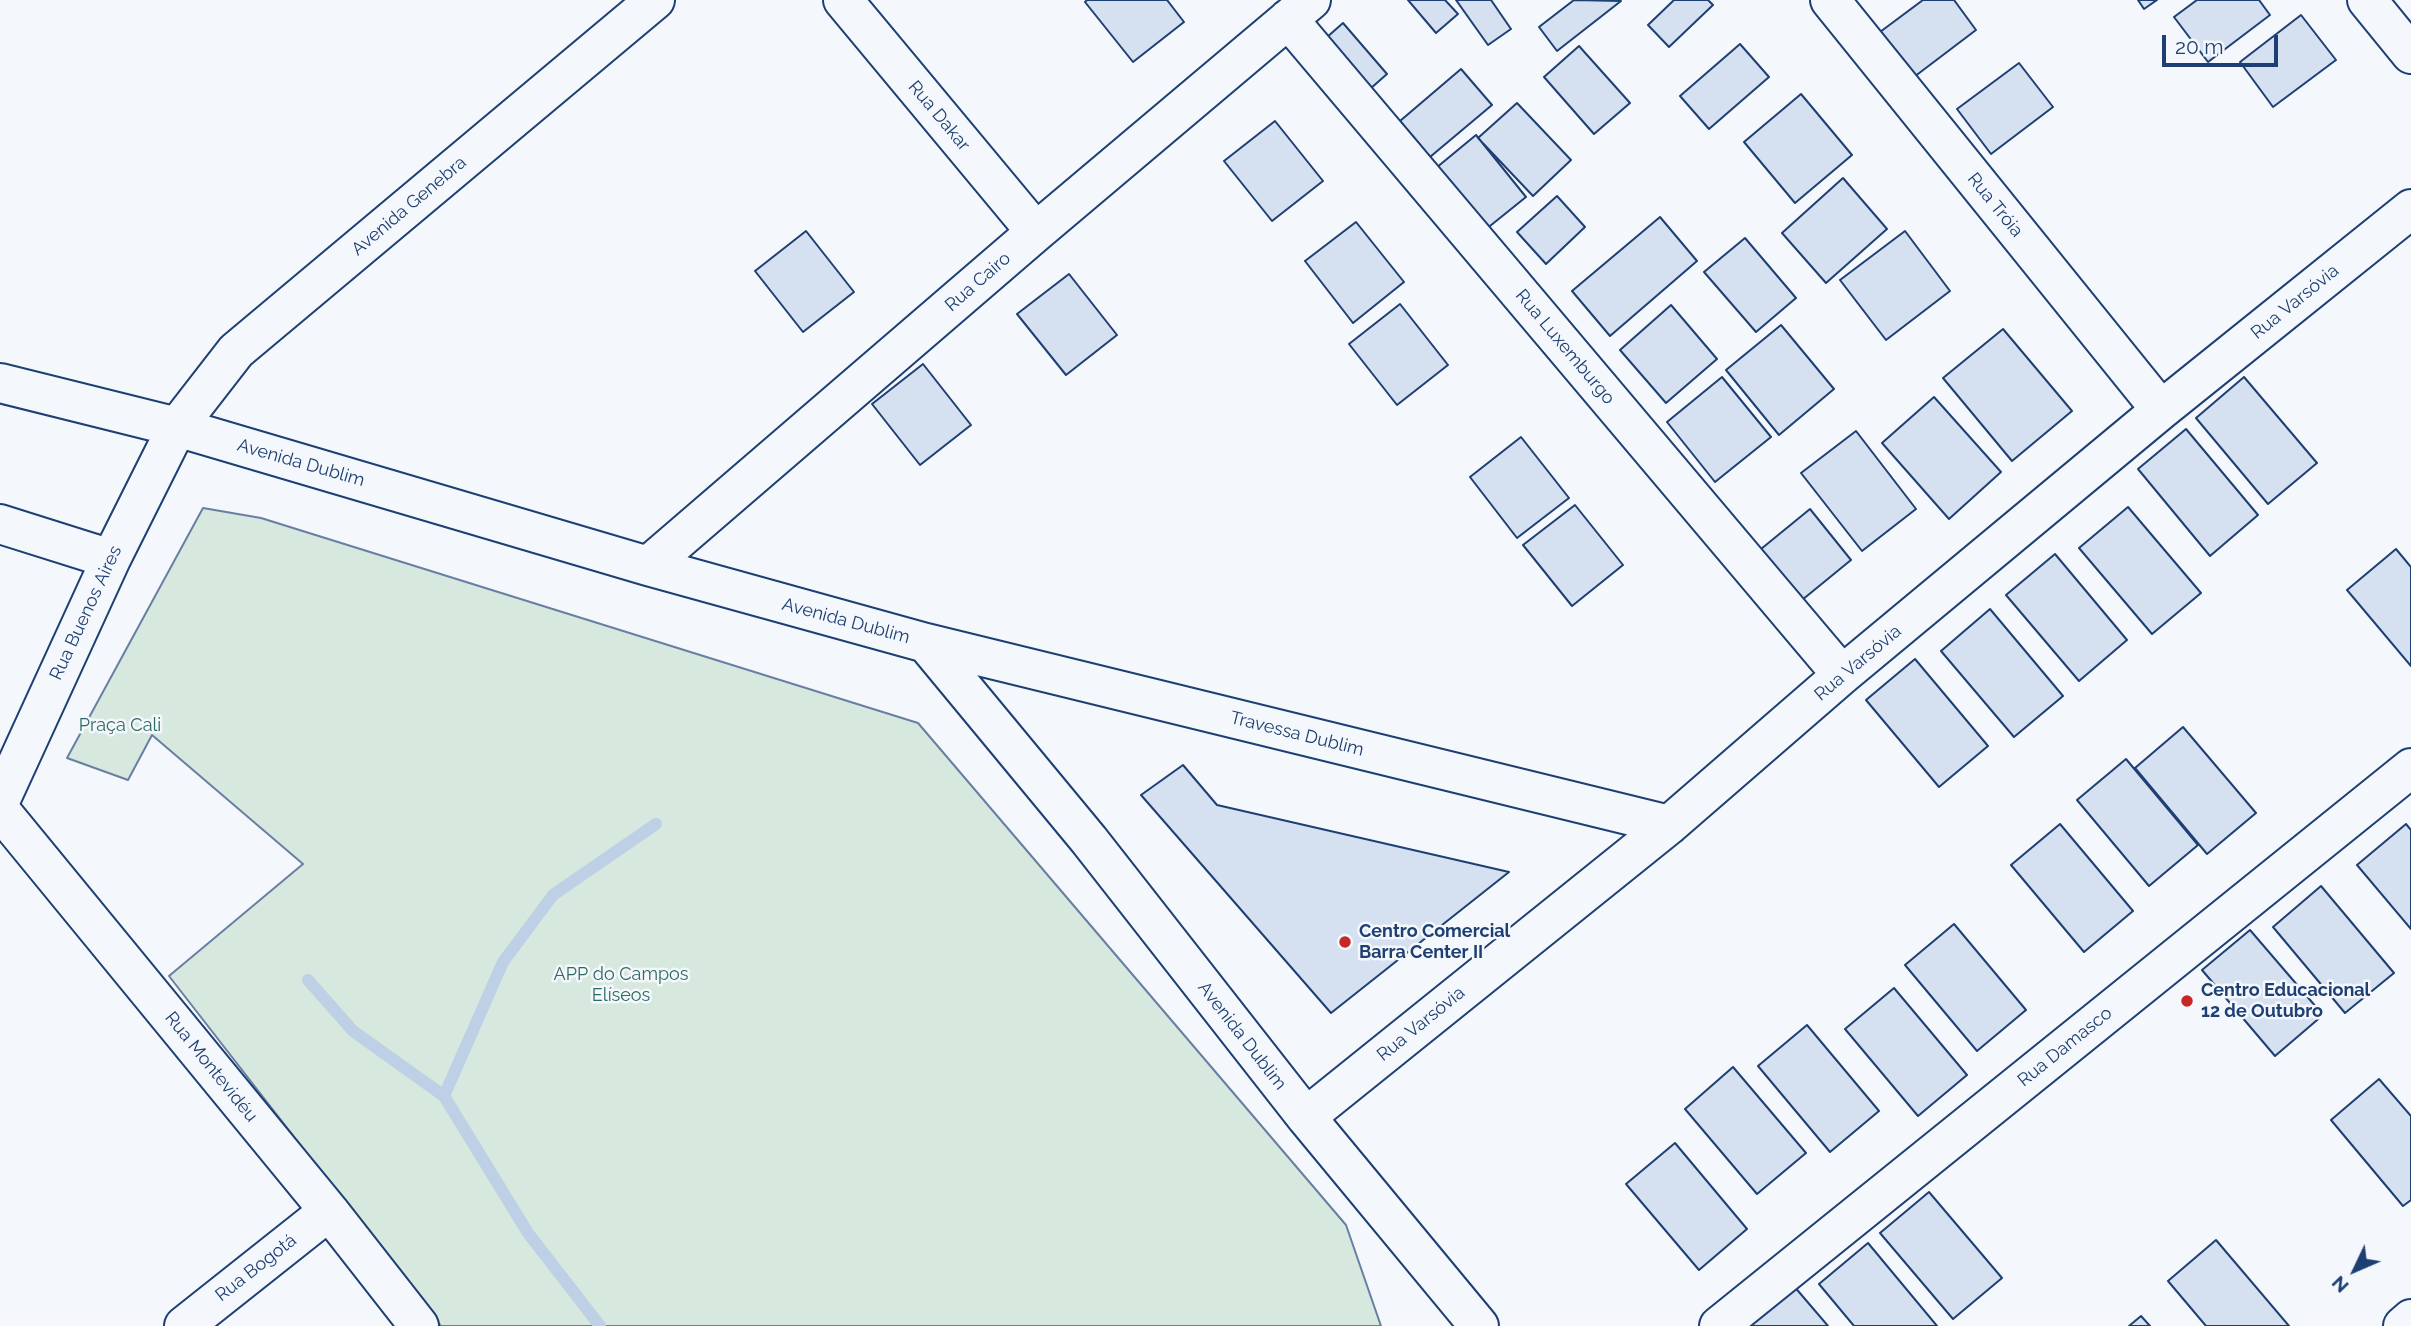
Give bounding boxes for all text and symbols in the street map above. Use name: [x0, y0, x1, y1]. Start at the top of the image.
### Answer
scale bar: [2166, 21, 2282, 65]
text: 20 m: [2175, 34, 2223, 59]
street label: Rua Dakar: [903, 77, 975, 155]
street label: Avenida Genebra: [347, 152, 471, 260]
street label: Rua Tróia: [1963, 168, 2027, 242]
street label: Rua Cairo: [941, 248, 1015, 316]
street label: Rua Varsóvia: [2247, 260, 2343, 344]
street label: Rua Luxemburgo: [1511, 285, 1619, 409]
street label: Avenida Dublim: [235, 435, 367, 491]
street label: Rua Buenos Aires: [45, 542, 127, 684]
street label: Avenida Dublim: [780, 594, 912, 648]
street label: Rua Varsóvia: [1810, 620, 1906, 706]
street label: Travessa Dublim: [1228, 707, 1366, 761]
park label: Praça Cali: [79, 715, 161, 737]
place label: Centro Comercial Barra Center II: [1359, 921, 1510, 964]
marker: Centro Comercial Barra Center II: [1337, 934, 1353, 950]
park label: APP do Campos Elíseos: [554, 964, 688, 1006]
street label: Avenida Dublim: [1193, 978, 1291, 1094]
place label: Centro Educacional 12 de Outubro: [2201, 980, 2370, 1023]
street label: Rua Varsóvia: [1373, 982, 1469, 1066]
marker: Centro Educacional 12 de Outubro: [2179, 993, 2195, 1009]
street label: Rua Damasco: [2014, 1002, 2116, 1092]
street label: Rua Montevidéu: [160, 1008, 262, 1126]
street label: Rua Bogotá: [211, 1230, 301, 1306]
north arrow: [2320, 1235, 2390, 1305]
text: N: [2327, 1272, 2353, 1297]

